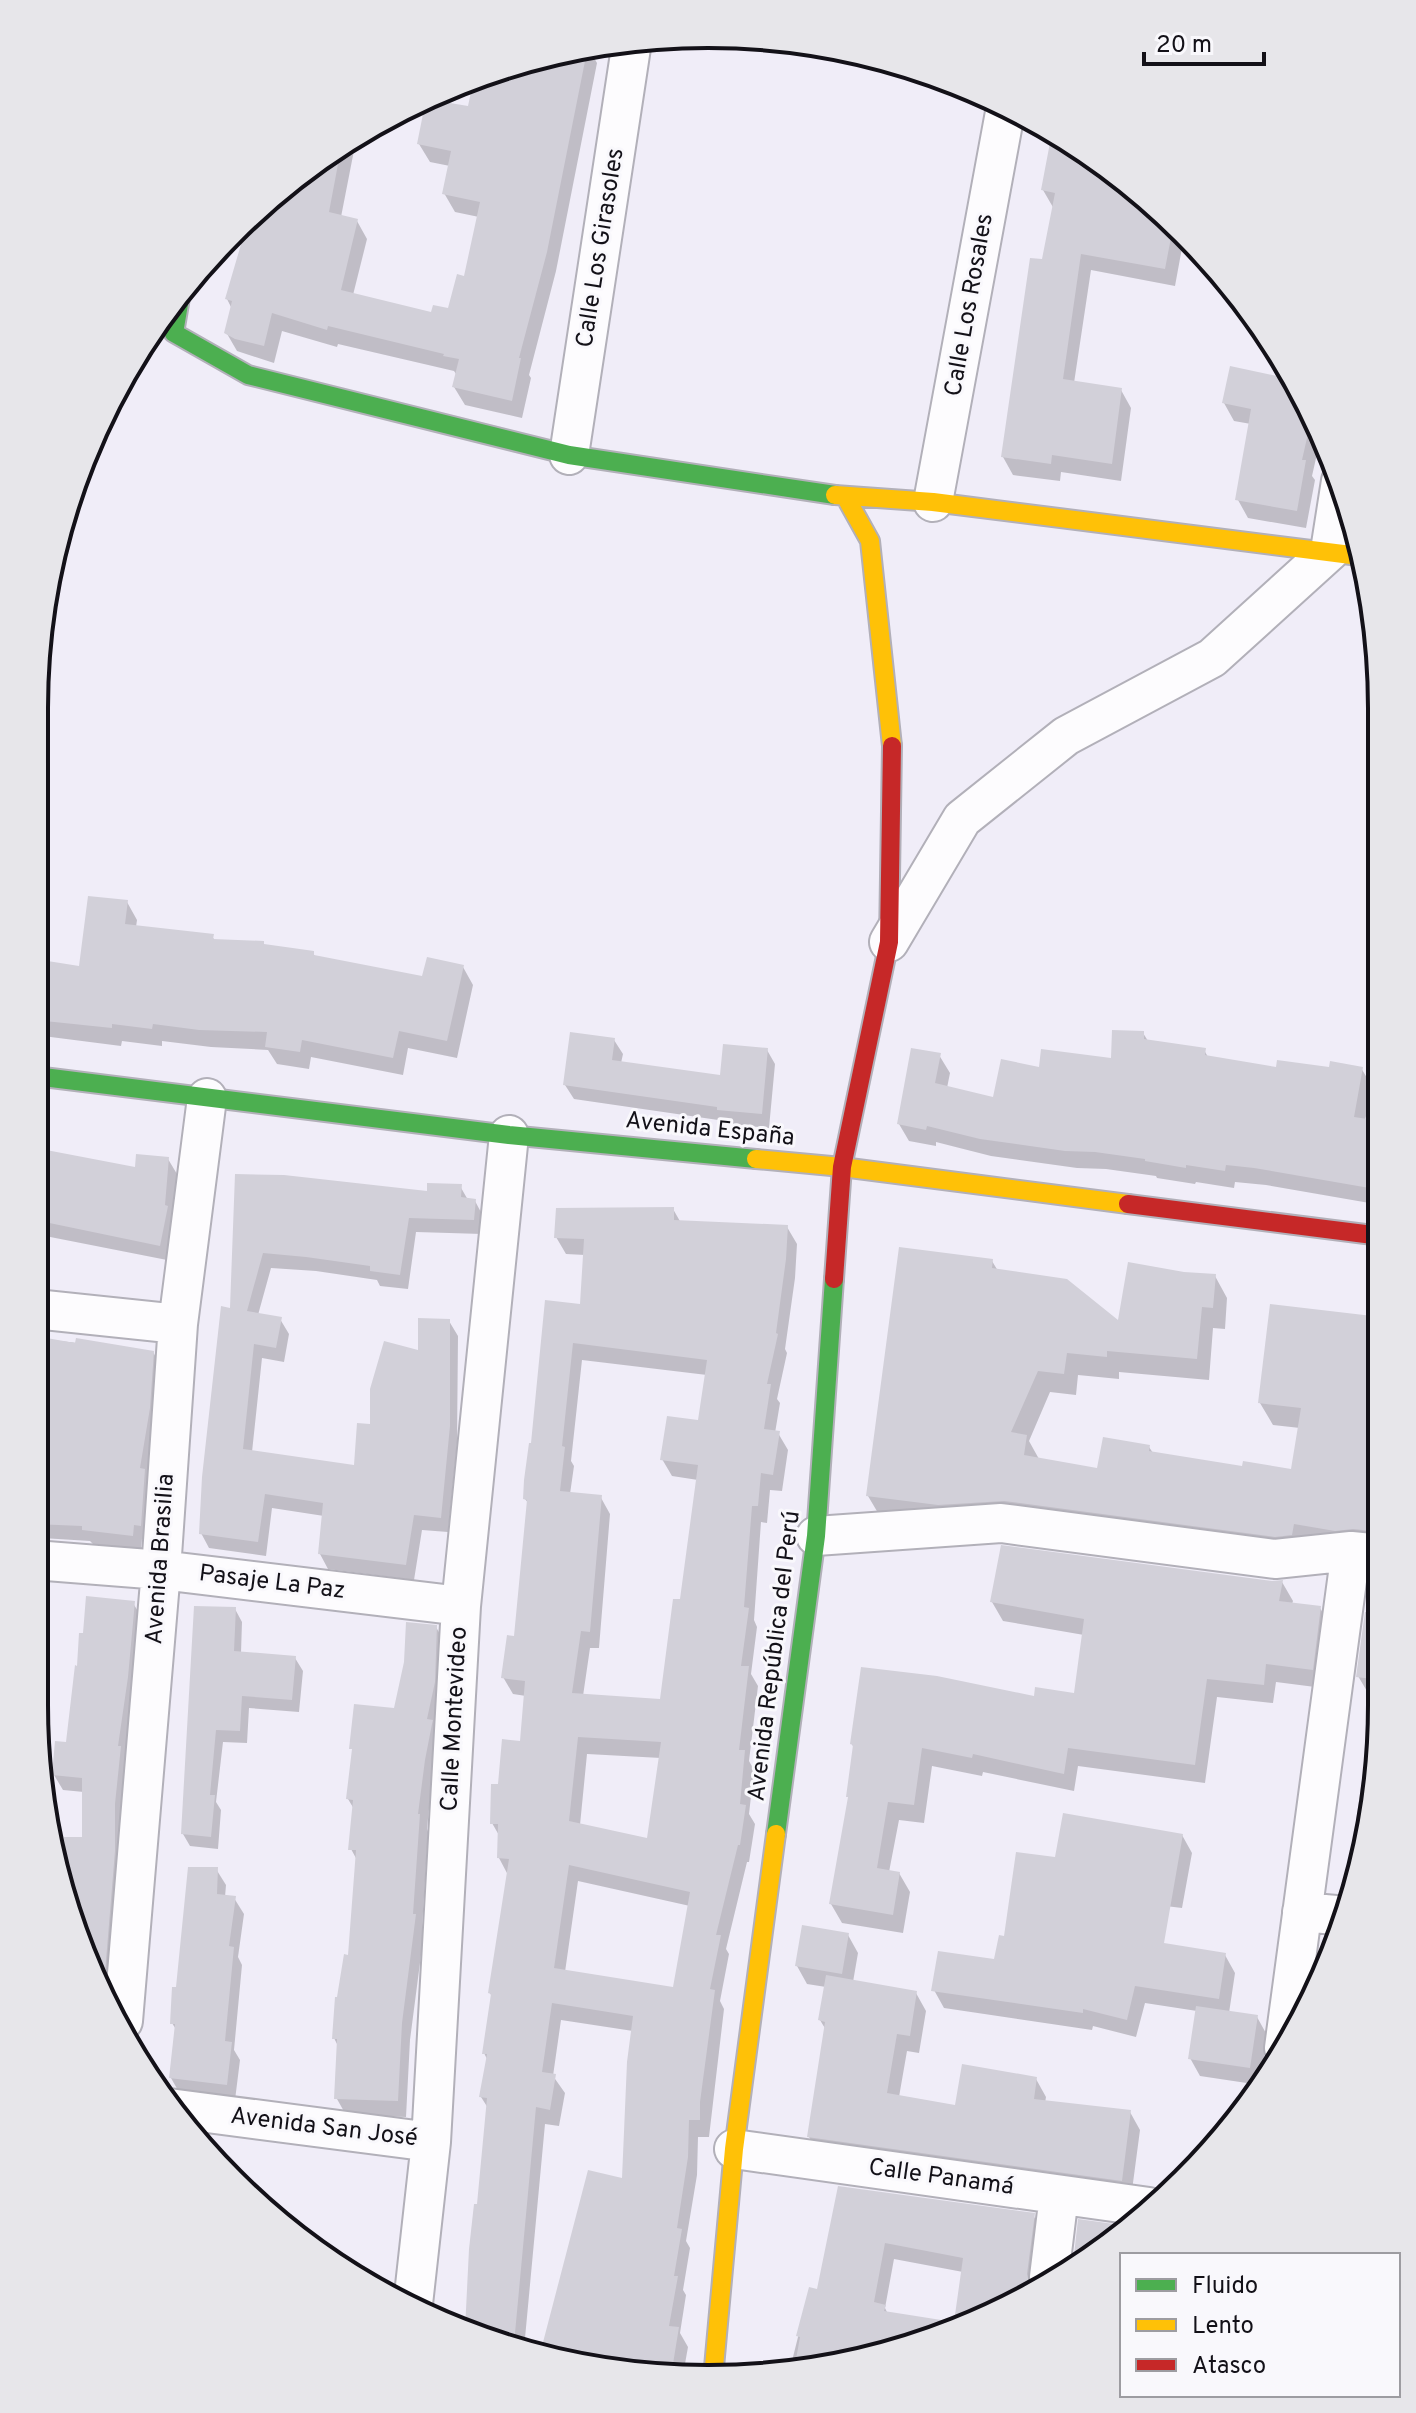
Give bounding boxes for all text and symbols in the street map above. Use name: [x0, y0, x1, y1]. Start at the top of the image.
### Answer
scale bar: [1144, 16, 1264, 66]
text: 20 m: [1156, 31, 1212, 61]
street label: Calle Los Girasoles: [570, 146, 632, 350]
street label: Calle Los Rosales: [939, 211, 1001, 399]
street label: Avenida España: [624, 1106, 796, 1154]
street label: Avenida Brasilia: [140, 1472, 182, 1646]
street label: Avenida República del Perú: [742, 1509, 808, 1803]
street label: Pasaje La Paz: [197, 1559, 347, 1607]
street label: Calle Montevideo: [435, 1626, 475, 1812]
street label: Avenida San José: [229, 2102, 419, 2154]
street label: Calle Panamá: [866, 2153, 1016, 2203]
legend: [1120, 2253, 1400, 2397]
text: Fluido: [1192, 2272, 1258, 2302]
text: Lento: [1192, 2312, 1254, 2342]
text: Atasco: [1192, 2352, 1266, 2382]

